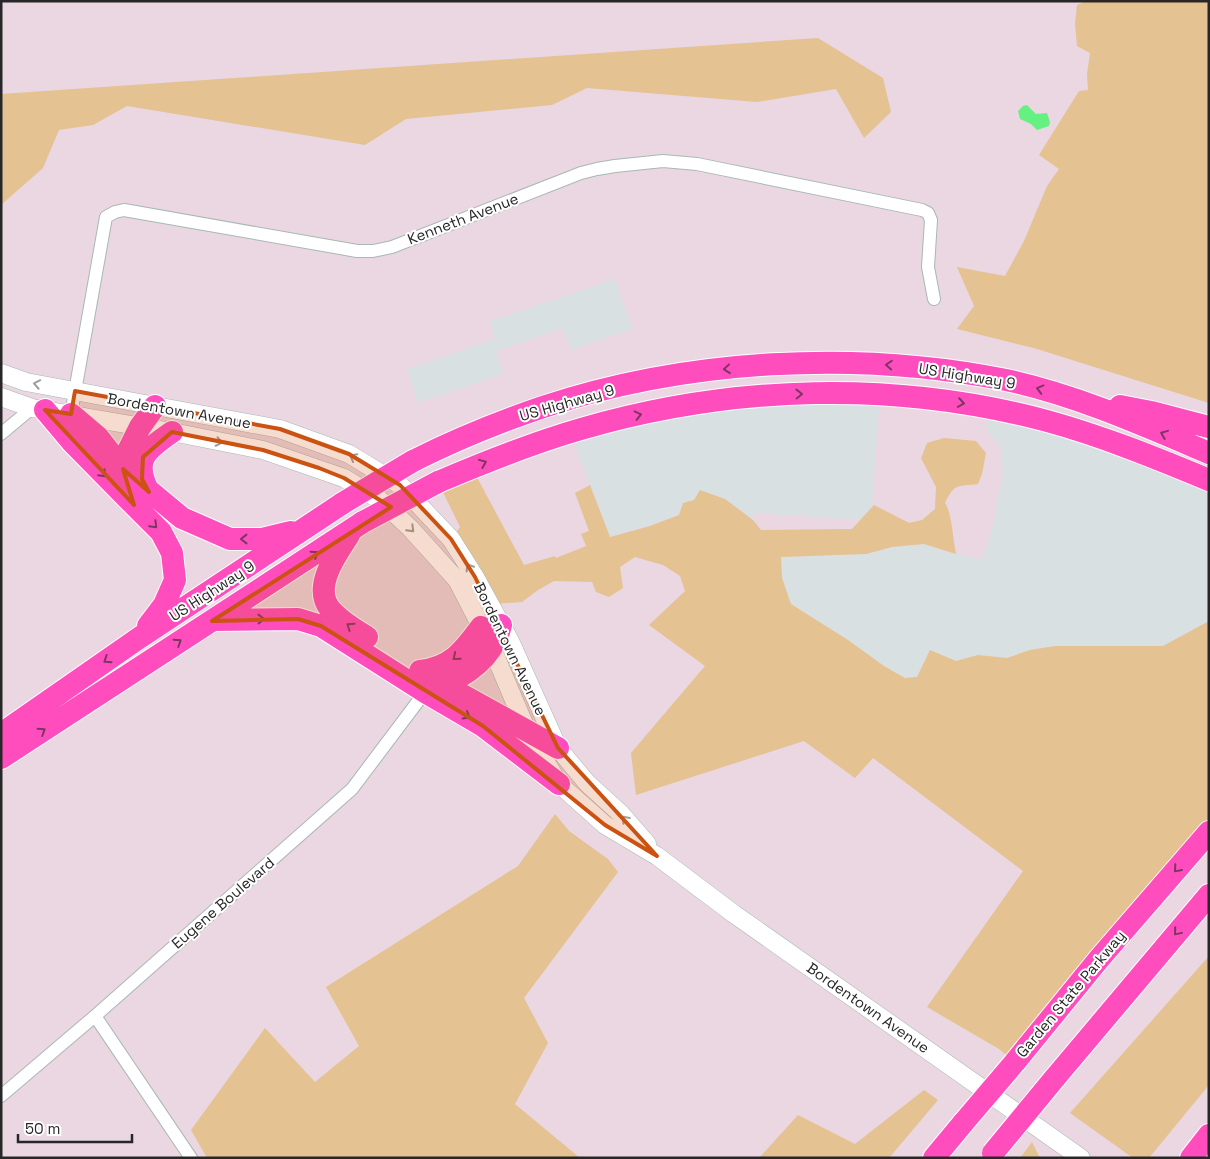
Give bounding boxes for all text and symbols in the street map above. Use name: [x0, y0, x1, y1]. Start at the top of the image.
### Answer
street label: Kenneth Avenue: [405, 189, 521, 248]
street label: US Highway 9: [917, 358, 1017, 393]
one-way arrow: [884, 360, 892, 371]
one-way arrow: [722, 363, 730, 374]
one-way arrow: [33, 379, 42, 390]
street label: US Highway 9: [517, 380, 617, 425]
one-way arrow: [1036, 384, 1045, 395]
street label: Bordentown Avenue: [106, 389, 253, 433]
one-way arrow: [796, 389, 803, 399]
one-way arrow: [957, 398, 965, 408]
one-way arrow: [634, 410, 643, 421]
one-way arrow: [1160, 430, 1168, 440]
one-way arrow: [215, 436, 224, 446]
one-way arrow: [349, 453, 358, 463]
one-way arrow: [478, 459, 487, 470]
one-way arrow: [97, 468, 106, 477]
one-way arrow: [148, 519, 157, 528]
one-way arrow: [405, 523, 414, 532]
one-way arrow: [239, 534, 247, 544]
one-way arrow: [309, 551, 318, 560]
street label: US Highway 9: [166, 556, 258, 625]
one-way arrow: [466, 563, 475, 572]
street label: Bordentown Avenue: [470, 579, 551, 719]
one-way arrow: [257, 613, 265, 624]
one-way arrow: [346, 623, 355, 632]
one-way arrow: [173, 639, 182, 649]
one-way arrow: [452, 651, 461, 660]
one-way arrow: [103, 654, 112, 663]
one-way arrow: [462, 710, 471, 720]
one-way arrow: [36, 728, 46, 737]
one-way arrow: [622, 815, 631, 824]
street label: Eugene Boulevard: [167, 853, 278, 953]
one-way arrow: [1174, 864, 1183, 873]
street label: Garden State Parkway: [1012, 926, 1129, 1061]
one-way arrow: [1174, 926, 1183, 935]
street label: Bordentown Avenue: [803, 958, 933, 1057]
scale bar: [18, 1112, 131, 1144]
text: 50 m: [25, 1119, 60, 1138]

